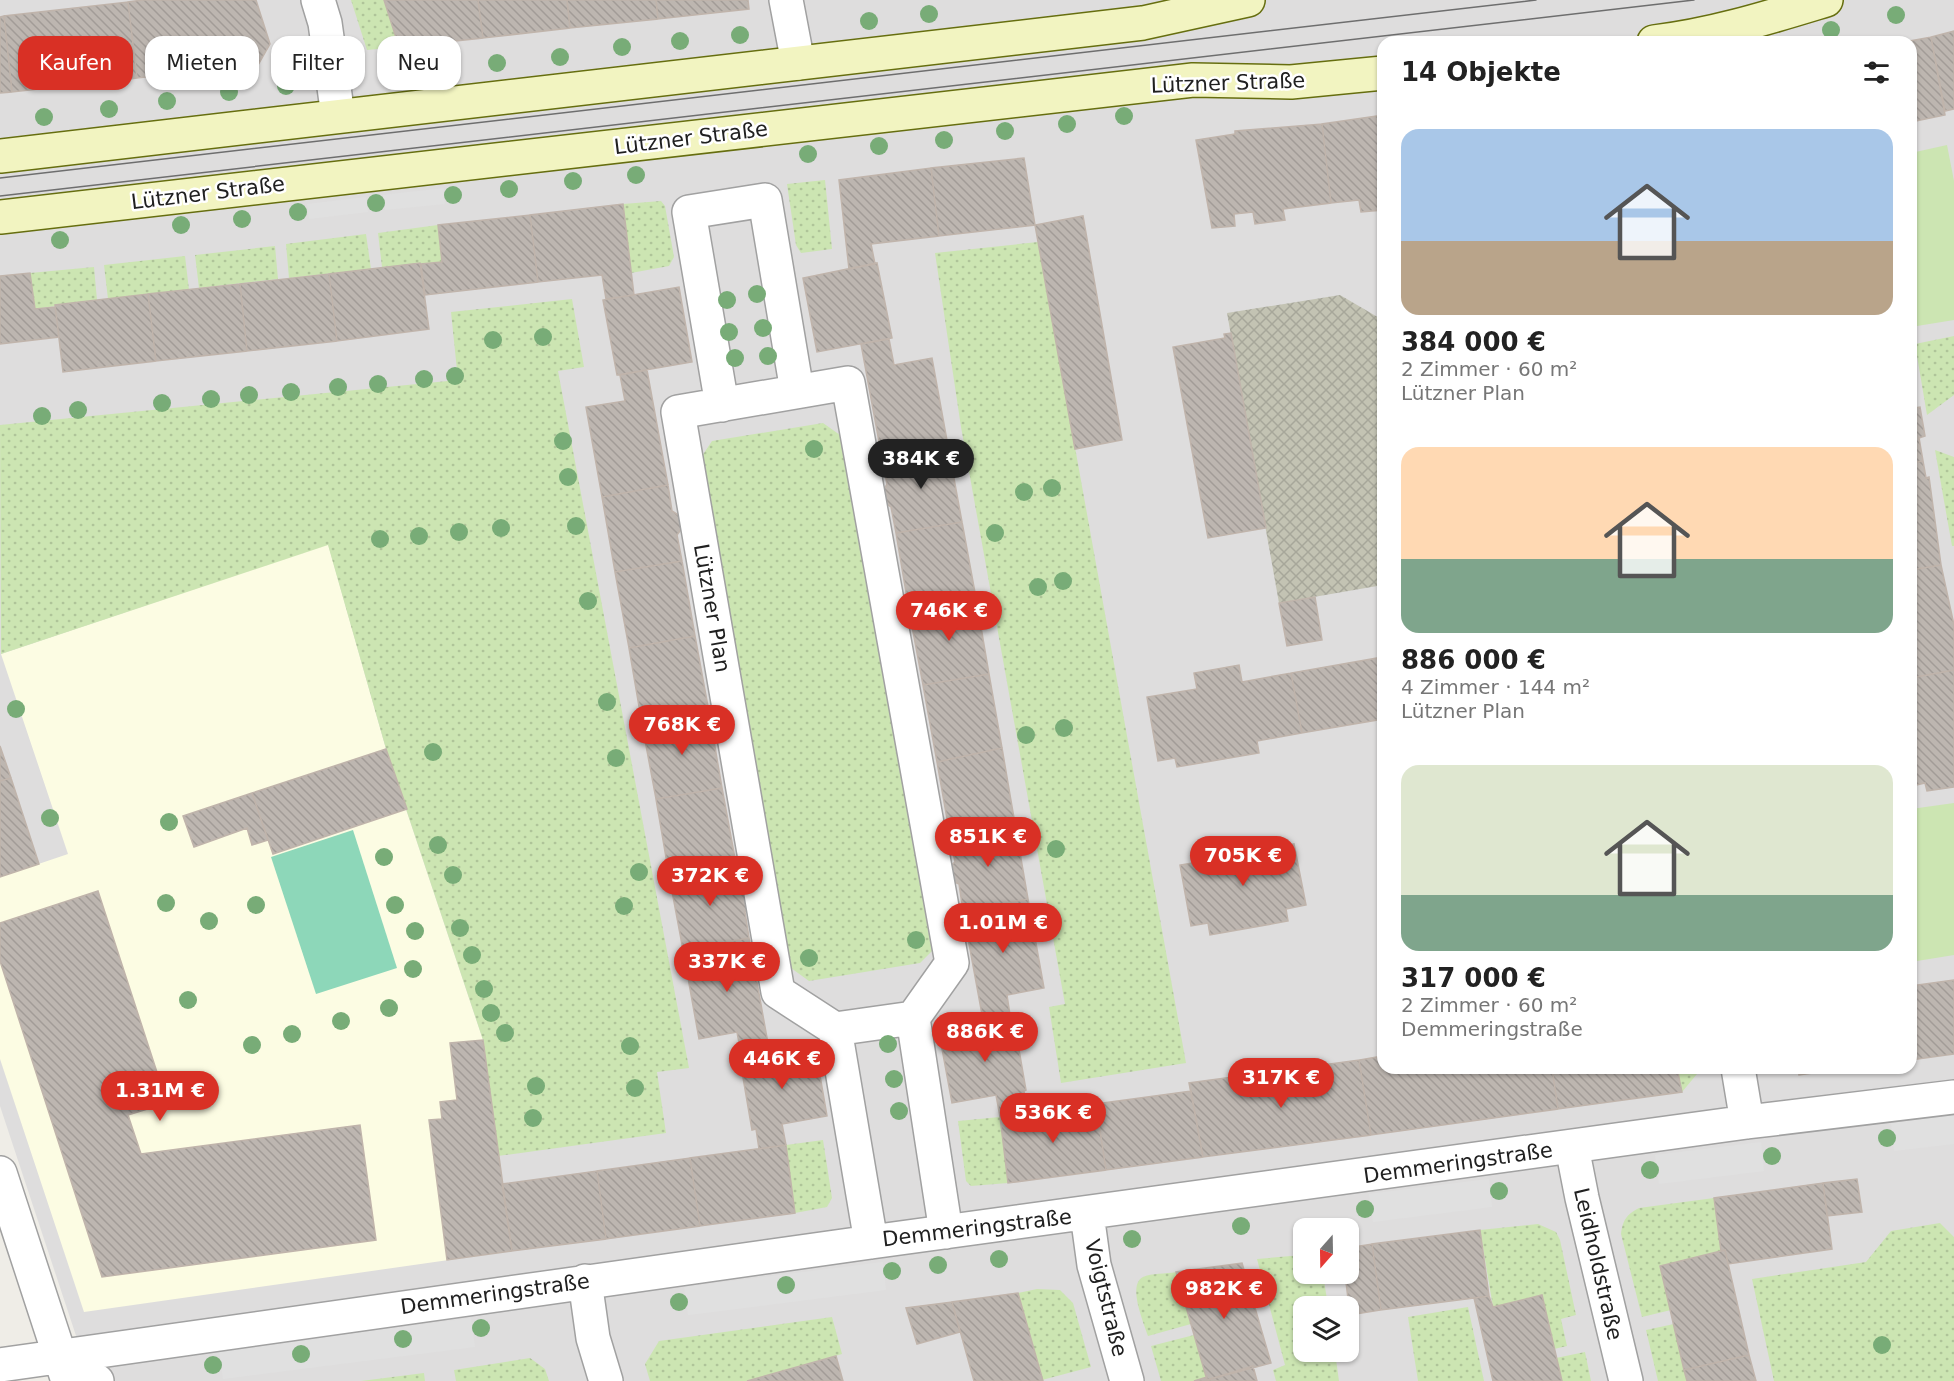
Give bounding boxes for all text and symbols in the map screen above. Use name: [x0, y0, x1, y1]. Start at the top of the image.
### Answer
chip: Kaufen: [18, 36, 133, 90]
chip: Mieten: [145, 36, 259, 90]
chip: Filter: [271, 36, 365, 90]
chip: Neu: [377, 36, 461, 90]
icon: filters: [1860, 56, 1893, 89]
text: 14 Objekte: [1401, 57, 1561, 87]
street label: Lützner Straße: [1150, 68, 1306, 98]
street label: Lützner Straße: [613, 117, 769, 159]
icon: home: [1593, 168, 1701, 276]
street label: Lützner Straße: [130, 172, 286, 214]
text: 384 000 €: [1401, 327, 1546, 357]
text: 2 Zimmer · 60 m²: [1401, 357, 1577, 381]
text: Lützner Plan: [1401, 381, 1525, 405]
pin: 384K €: [872, 439, 970, 490]
text: 384K €: [882, 446, 960, 470]
icon: home: [1593, 486, 1701, 594]
street label: Lützner Plan: [689, 542, 735, 674]
pin: 746K €: [900, 591, 998, 642]
text: 746K €: [910, 598, 988, 622]
text: 886 000 €: [1401, 645, 1546, 675]
text: 4 Zimmer · 144 m²: [1401, 675, 1590, 699]
text: Lützner Plan: [1401, 699, 1525, 723]
pin: 768K €: [633, 705, 731, 756]
text: 768K €: [643, 712, 721, 736]
icon: home: [1593, 804, 1701, 912]
pin: 851K €: [939, 817, 1037, 868]
text: 851K €: [949, 824, 1027, 848]
pin: 705K €: [1194, 836, 1292, 887]
text: 705K €: [1204, 843, 1282, 867]
pin: 372K €: [661, 856, 759, 907]
text: 372K €: [671, 863, 749, 887]
pin: 1.01M €: [948, 903, 1058, 954]
text: 1.01M €: [958, 910, 1048, 934]
pin: 337K €: [678, 942, 776, 993]
text: 337K €: [688, 949, 766, 973]
text: 317 000 €: [1401, 963, 1546, 993]
text: 2 Zimmer · 60 m²: [1401, 993, 1577, 1017]
pin: 886K €: [936, 1012, 1034, 1063]
text: Demmeringstraße: [1401, 1017, 1583, 1041]
text: 886K €: [946, 1019, 1024, 1043]
pin: 446K €: [733, 1039, 831, 1090]
text: 446K €: [743, 1046, 821, 1070]
pin: 317K €: [1232, 1058, 1330, 1109]
text: 317K €: [1242, 1065, 1320, 1089]
pin: 1.31M €: [105, 1071, 215, 1122]
text: 1.31M €: [115, 1078, 205, 1102]
pin: 536K €: [1004, 1093, 1102, 1144]
text: 536K €: [1014, 1100, 1092, 1124]
street label: Demmeringstraße: [1362, 1138, 1554, 1188]
street label: Leidholdstraße: [1569, 1186, 1627, 1342]
street label: Demmeringstraße: [881, 1204, 1073, 1252]
north arrow: [1293, 1218, 1359, 1284]
map controls: [1293, 1218, 1359, 1362]
street label: Voigtstraße: [1080, 1237, 1132, 1359]
street label: Demmeringstraße: [399, 1269, 591, 1319]
pin: 982K €: [1175, 1269, 1273, 1320]
text: 982K €: [1185, 1276, 1263, 1300]
button: layers: [1293, 1296, 1359, 1362]

